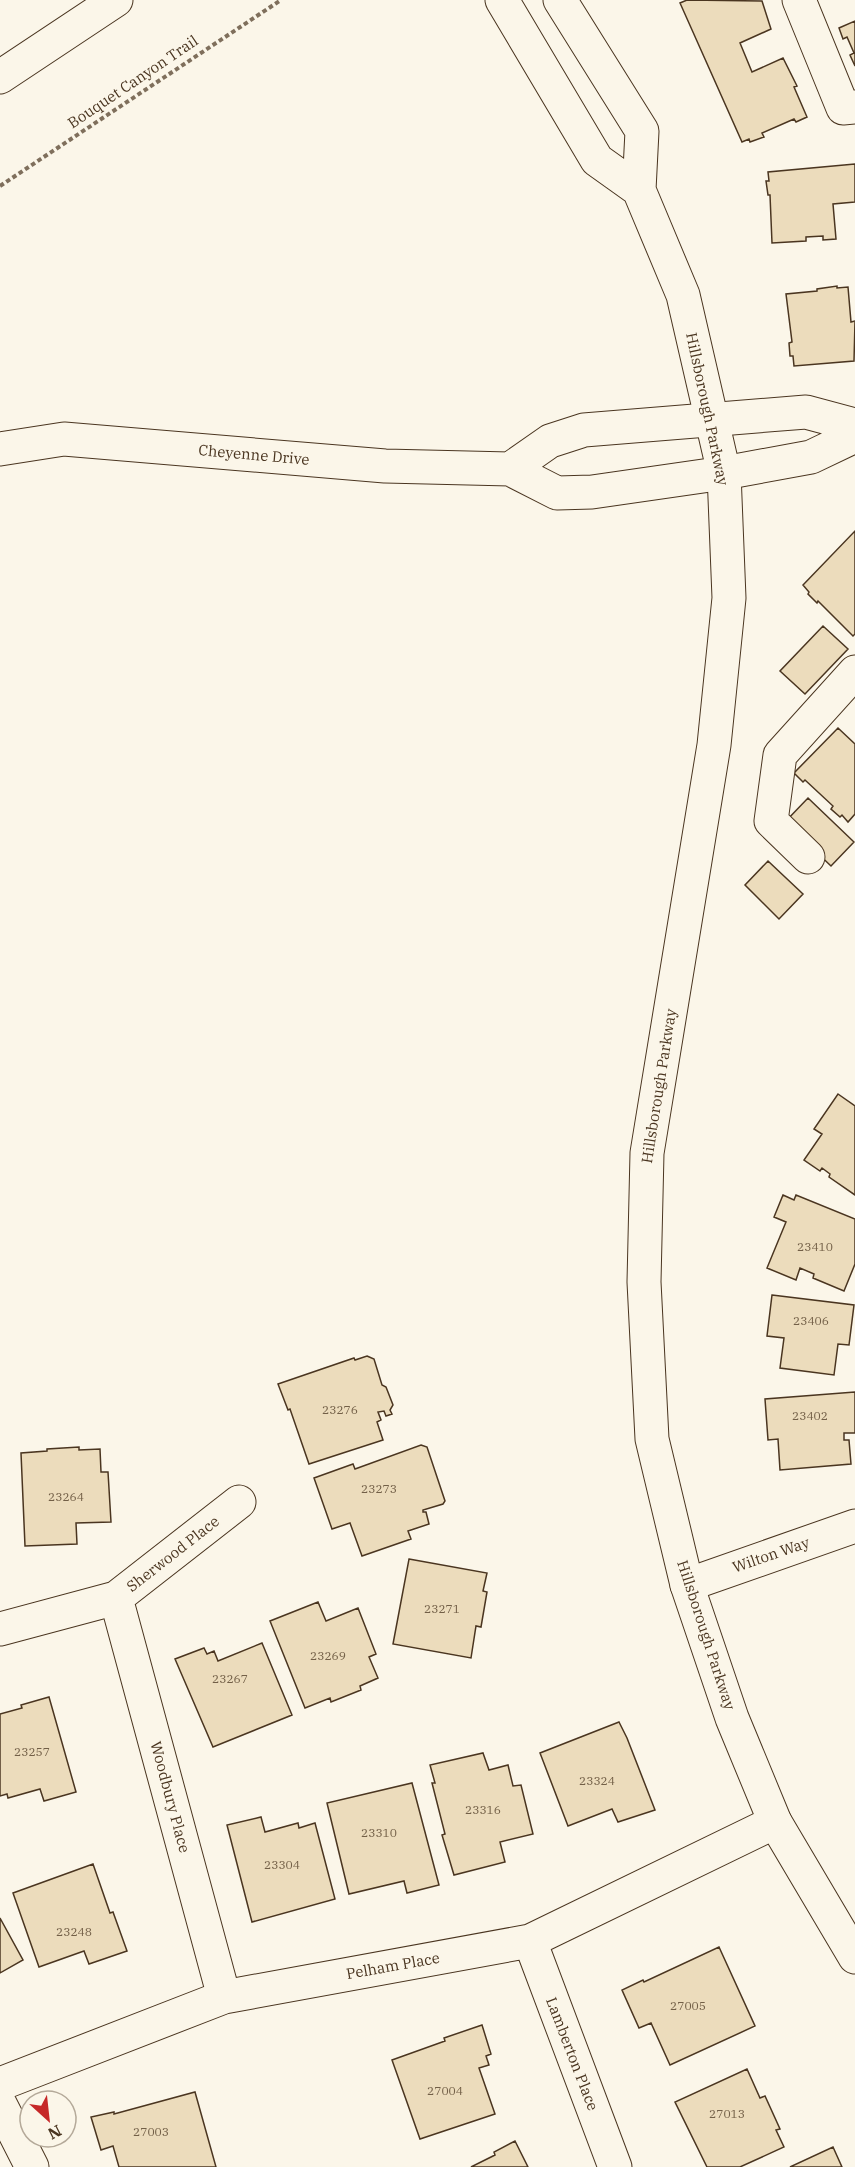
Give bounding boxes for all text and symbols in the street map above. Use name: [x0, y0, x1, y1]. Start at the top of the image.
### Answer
street label: Bouquet Canyon Trail: [64, 31, 201, 132]
street label: Hillsborough Parkway: [682, 331, 733, 487]
street label: Cheyenne Drive: [198, 440, 310, 469]
street label: Hillsborough Parkway: [637, 1007, 680, 1165]
house number: 23410: [797, 1239, 833, 1254]
house number: 23406: [793, 1313, 829, 1328]
house number: 23276: [322, 1402, 358, 1417]
house number: 23402: [792, 1408, 828, 1423]
house number: 23273: [361, 1481, 397, 1496]
house number: 23264: [48, 1489, 84, 1504]
street label: Sherwood Place: [123, 1512, 223, 1596]
street label: Wilton Way: [730, 1533, 812, 1577]
street label: Hillsborough Parkway: [673, 1558, 740, 1712]
house number: 23271: [424, 1601, 460, 1616]
house number: 23269: [310, 1648, 346, 1663]
house number: 23267: [212, 1671, 248, 1686]
street label: Woodbury Place: [146, 1739, 195, 1855]
house number: 23257: [14, 1744, 50, 1759]
house number: 23324: [579, 1773, 615, 1788]
house number: 23316: [465, 1802, 501, 1817]
house number: 23310: [361, 1825, 397, 1840]
house number: 23304: [264, 1857, 300, 1872]
house number: 23248: [56, 1924, 92, 1939]
street label: Pelham Place: [345, 1948, 441, 1983]
street label: Lamberton Place: [542, 1994, 603, 2113]
house number: 27005: [670, 1998, 706, 2013]
house number: 27004: [427, 2083, 463, 2098]
north arrow: [18, 2089, 78, 2149]
house number: 27013: [709, 2106, 745, 2121]
text: N: [45, 2121, 65, 2144]
house number: 27003: [133, 2124, 169, 2139]

